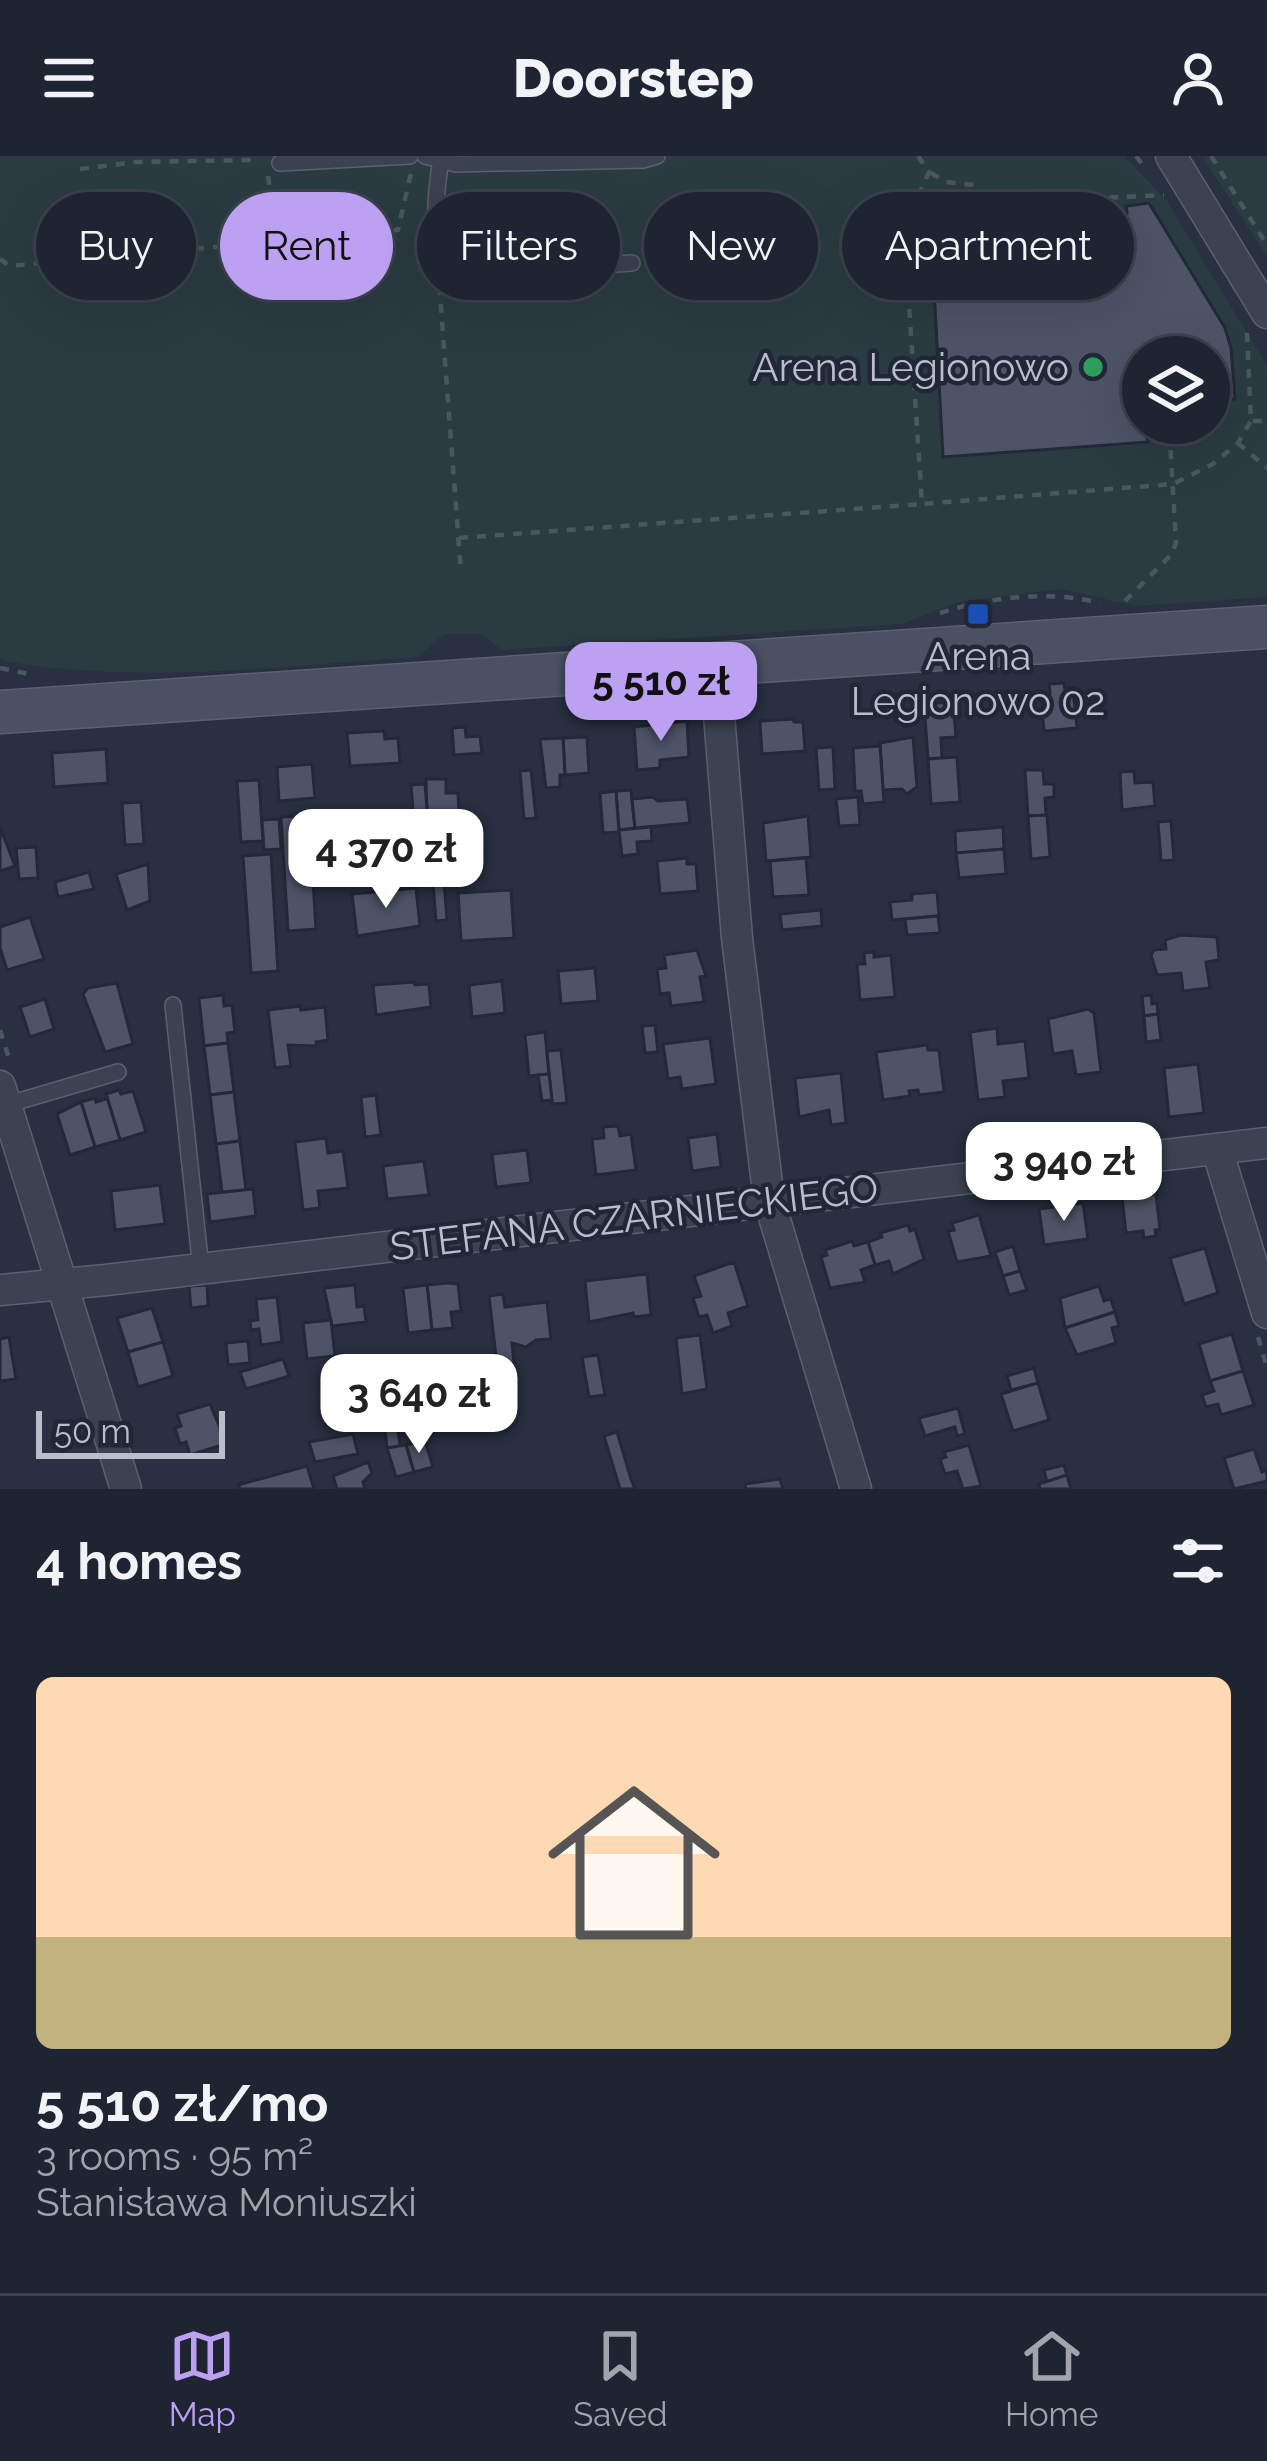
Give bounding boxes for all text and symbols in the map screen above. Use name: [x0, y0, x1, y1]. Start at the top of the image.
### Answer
icon: menu: [36, 45, 102, 111]
icon: person: [1165, 45, 1231, 111]
text: Doorstep: [513, 46, 754, 110]
chip: Buy: [36, 192, 196, 300]
chip: Rent: [220, 192, 393, 300]
chip: Filters: [417, 192, 620, 300]
chip: New: [644, 192, 818, 300]
chip: Apartment: [842, 192, 1134, 300]
map controls: [1122, 336, 1230, 444]
button: layers: [1122, 336, 1230, 444]
place label: Arena Legionowo: [752, 344, 1069, 390]
marker: Arena Legionowo: [1080, 354, 1106, 380]
marker: Arena Legionowo 02: [965, 601, 991, 627]
place label: Arena Legionowo 02: [851, 633, 1105, 724]
pin: 5 510 zł: [537, 642, 785, 744]
text: 5 510 zł: [592, 658, 730, 704]
pin: 4 370 zł: [262, 809, 510, 911]
text: 4 370 zł: [315, 825, 457, 871]
pin: 3 940 zł: [940, 1122, 1188, 1224]
text: 3 940 zł: [993, 1138, 1135, 1184]
street label: STEFANA CZARNIECKIEGO: [387, 1164, 881, 1270]
pin: 3 640 zł: [295, 1354, 543, 1456]
text: 3 640 zł: [347, 1370, 491, 1416]
scale bar: [36, 1405, 225, 1458]
text: 50 m: [54, 1412, 131, 1451]
icon: filters: [1165, 1528, 1231, 1594]
text: 4 homes: [36, 1531, 242, 1591]
icon: home: [526, 1755, 742, 1971]
text: 5 510 zł/mo: [36, 2073, 329, 2133]
text: 3 rooms · 95 m²: [36, 2133, 313, 2179]
text: Stanisława Moniuszki: [36, 2179, 417, 2225]
tab: Map: [169, 2323, 236, 2434]
tab: Saved: [573, 2323, 668, 2434]
tab: Home: [1005, 2323, 1098, 2434]

